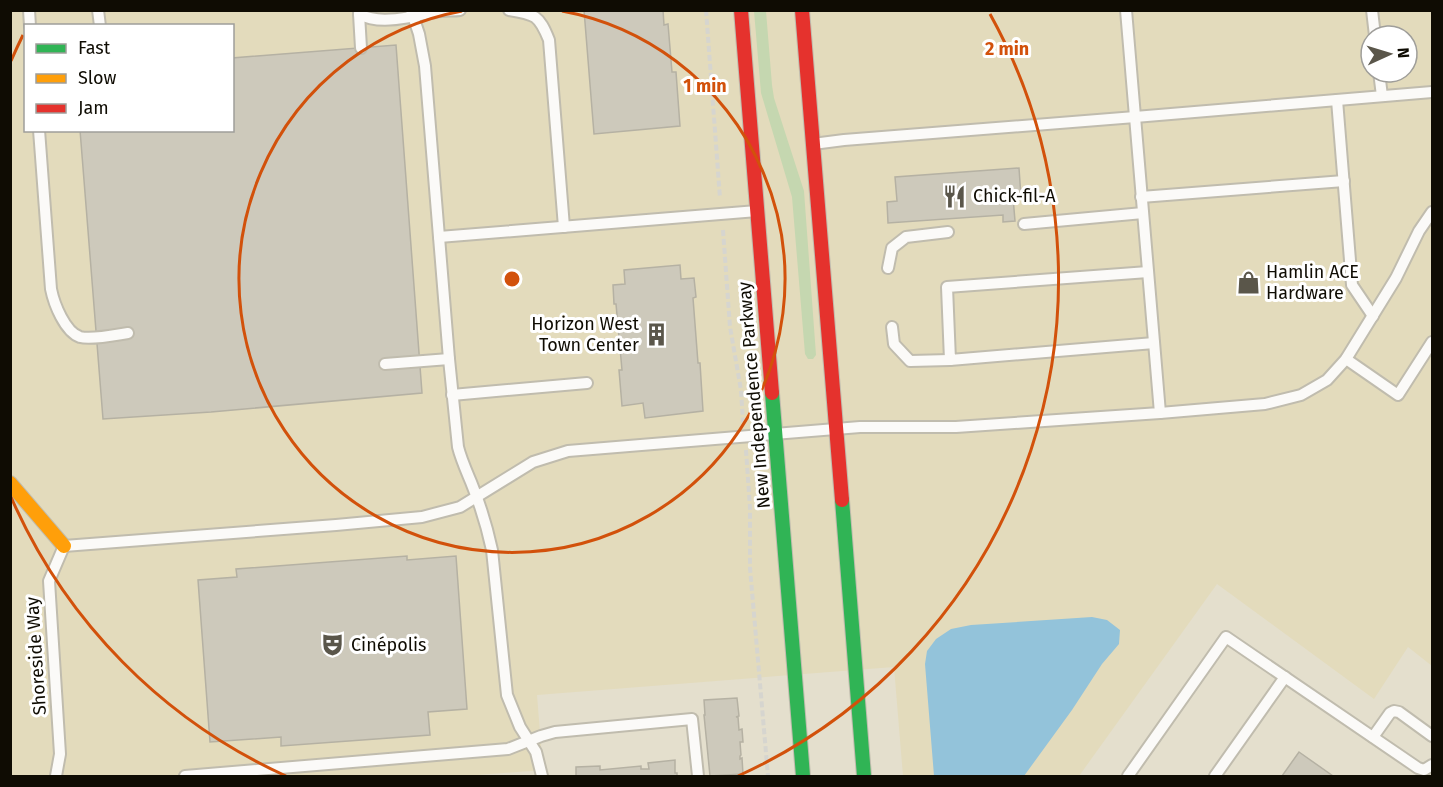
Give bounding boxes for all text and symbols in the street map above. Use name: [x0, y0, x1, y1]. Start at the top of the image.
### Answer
legend: [24, 24, 234, 132]
north arrow: [1359, 24, 1419, 84]
text: Fast: [78, 37, 111, 59]
text: 2 min: [985, 38, 1029, 60]
text: N: [1394, 47, 1413, 59]
text: Slow: [78, 67, 117, 89]
text: 1 min: [683, 75, 727, 97]
text: Jam: [78, 97, 109, 119]
restaurant icon: Chick-fil-A: [942, 183, 968, 209]
place label: Chick-fil-A: [973, 185, 1056, 207]
place label: Hamlin ACE Hardware: [1266, 261, 1359, 304]
centre of rings: [502, 269, 522, 289]
shop icon: Hamlin ACE Hardware: [1235, 269, 1261, 295]
street label: New Independence Parkway: [733, 280, 775, 509]
place label: Horizon West Town Center: [531, 313, 639, 356]
building icon: Horizon West Town Center: [644, 321, 670, 347]
street label: Shoreside Way: [21, 596, 51, 716]
theatre icon: Cinépolis: [320, 632, 346, 658]
place label: Cinépolis: [351, 634, 426, 656]

